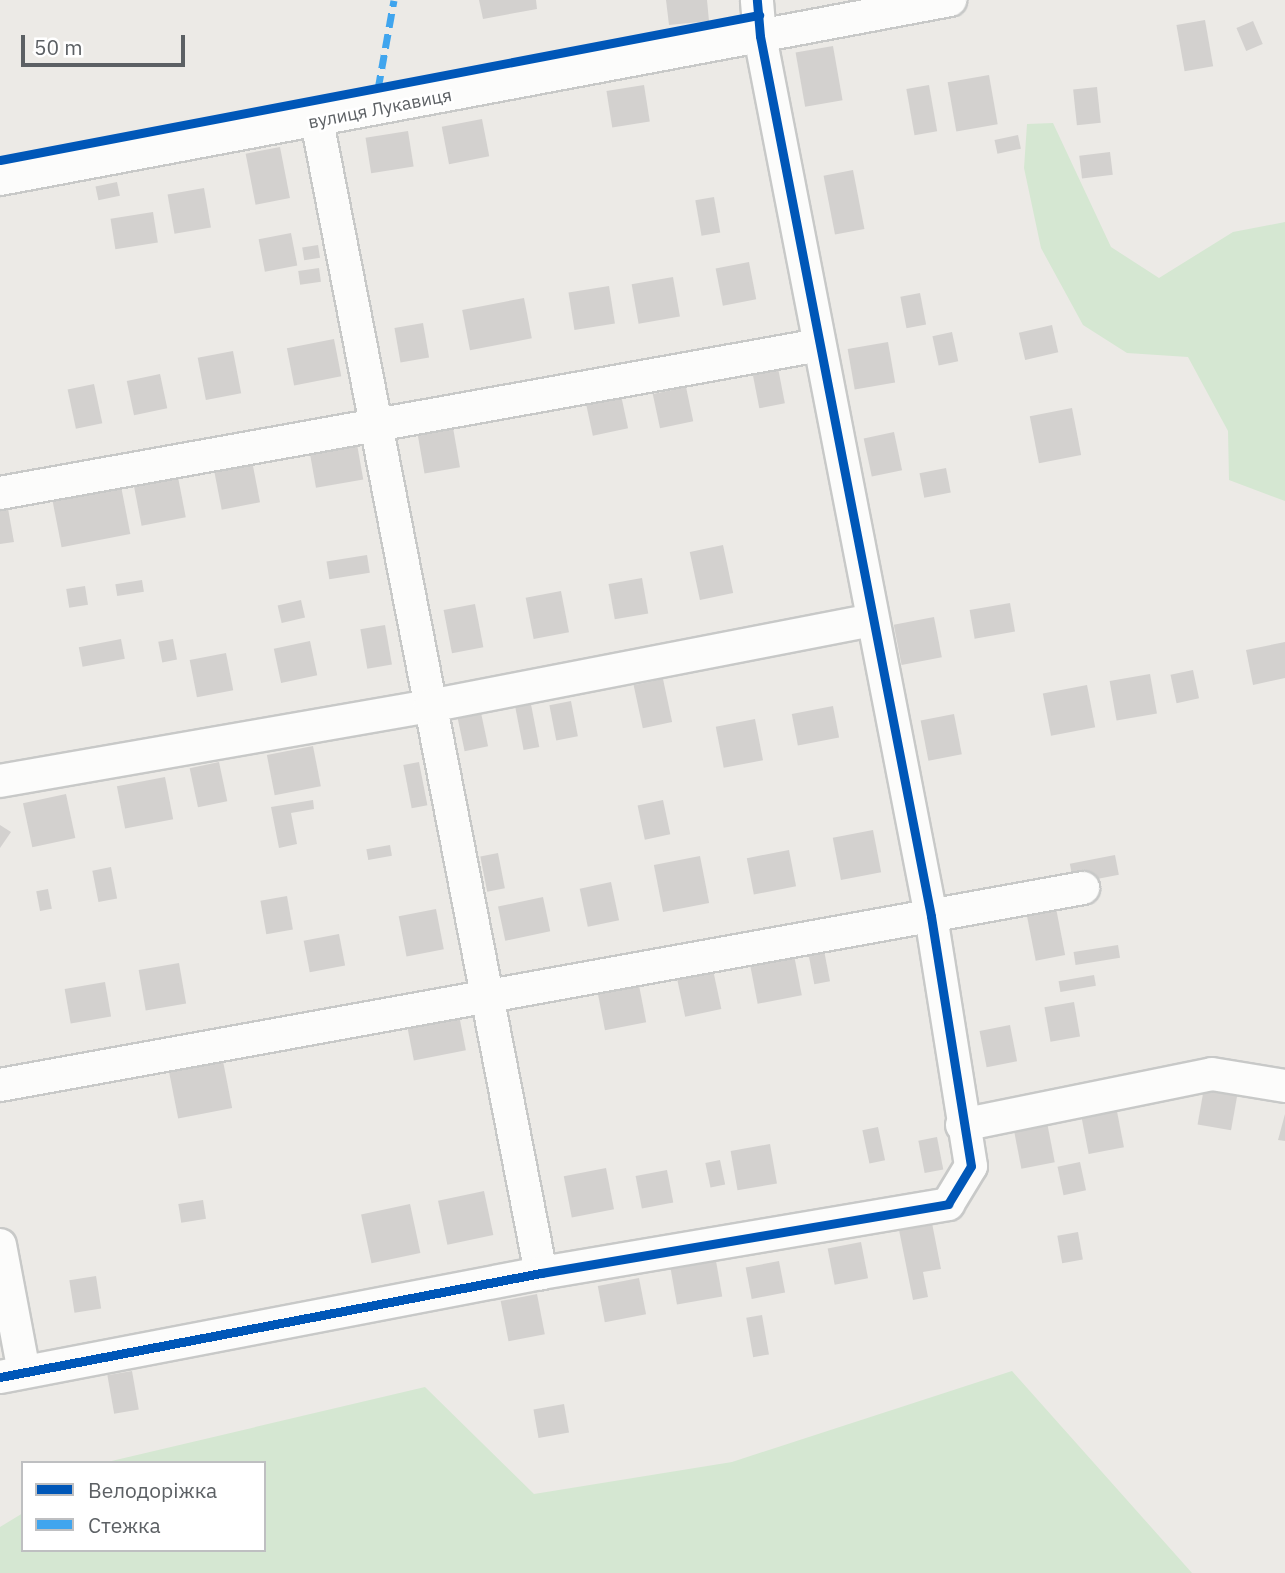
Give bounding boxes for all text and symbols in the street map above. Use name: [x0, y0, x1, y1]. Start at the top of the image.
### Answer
scale bar: [24, 21, 189, 65]
text: 50 m: [34, 33, 83, 61]
street label: вулиця Лукавиця: [306, 84, 454, 134]
legend: [21, 1461, 266, 1552]
text: Велодоріжка: [88, 1476, 217, 1504]
text: Стежка: [88, 1511, 161, 1539]

